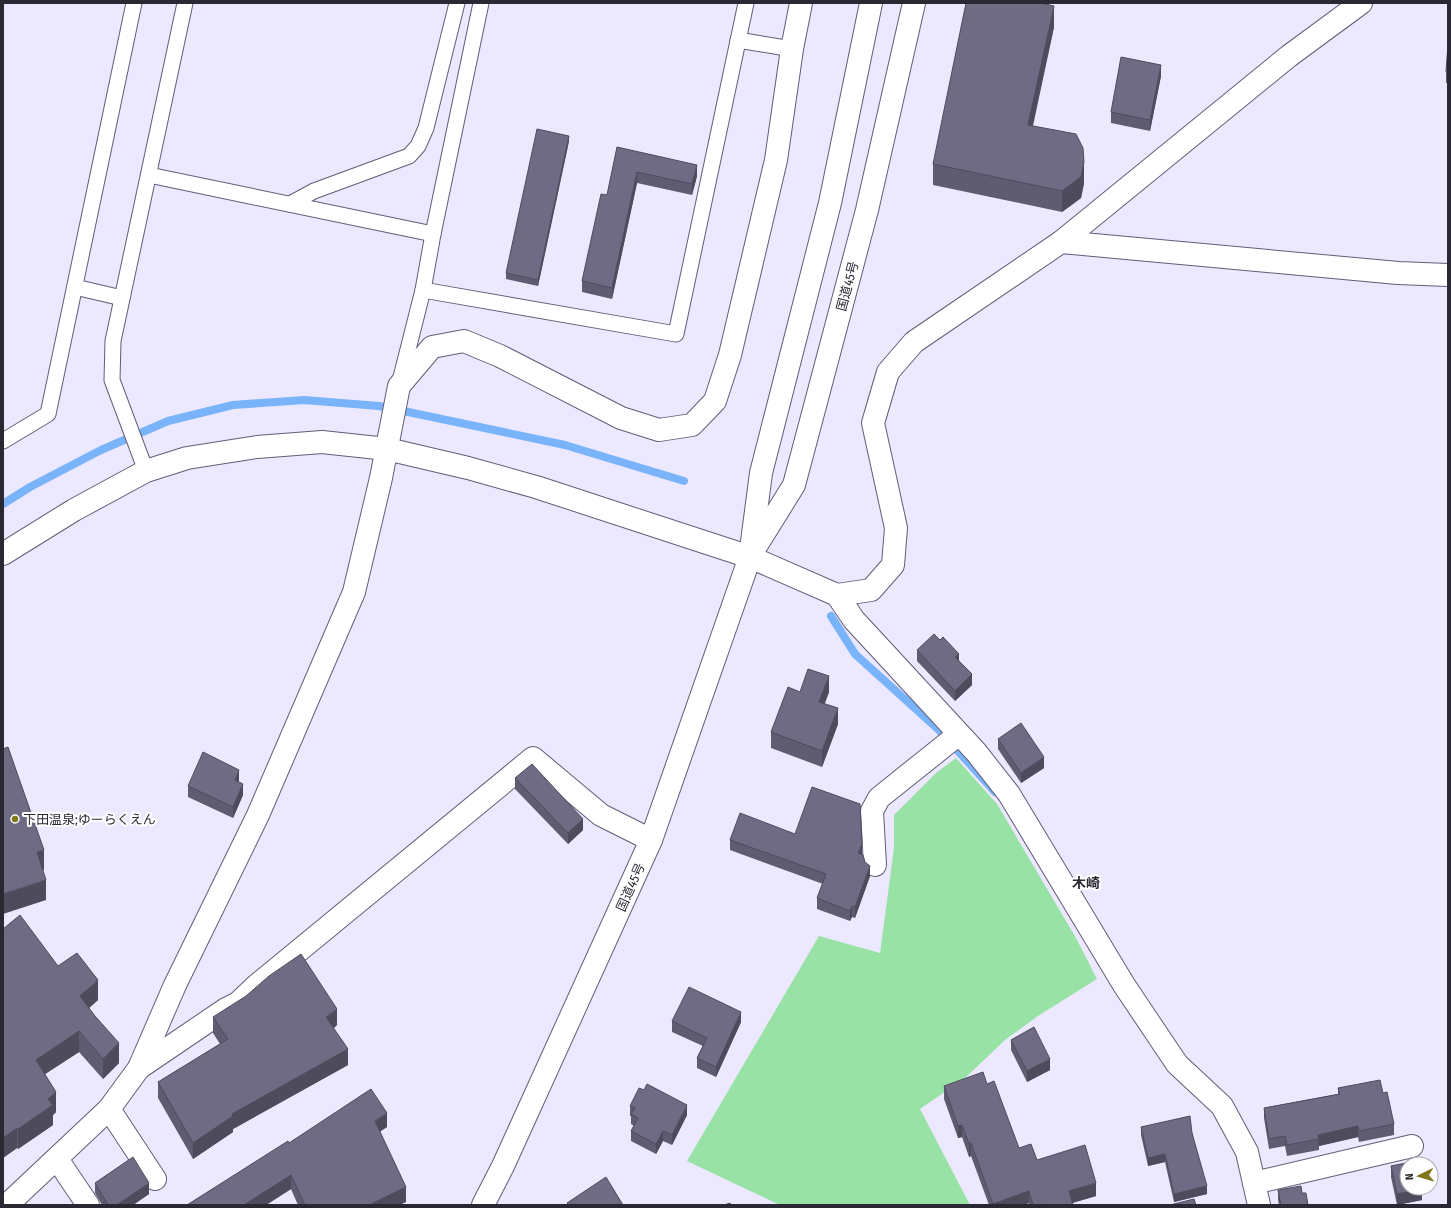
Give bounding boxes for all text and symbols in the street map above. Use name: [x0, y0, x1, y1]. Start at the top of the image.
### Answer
street label: 国道45号: [834, 259, 861, 313]
place label: 下田温泉;ゆーらくえん: [23, 812, 156, 827]
marker: 下田温泉;ゆーらくえん: [10, 814, 20, 824]
street label: 国道45号: [613, 861, 648, 914]
district label: 木崎: [1072, 875, 1100, 892]
north arrow: [1399, 1156, 1439, 1196]
text: N: [1403, 1173, 1416, 1181]

